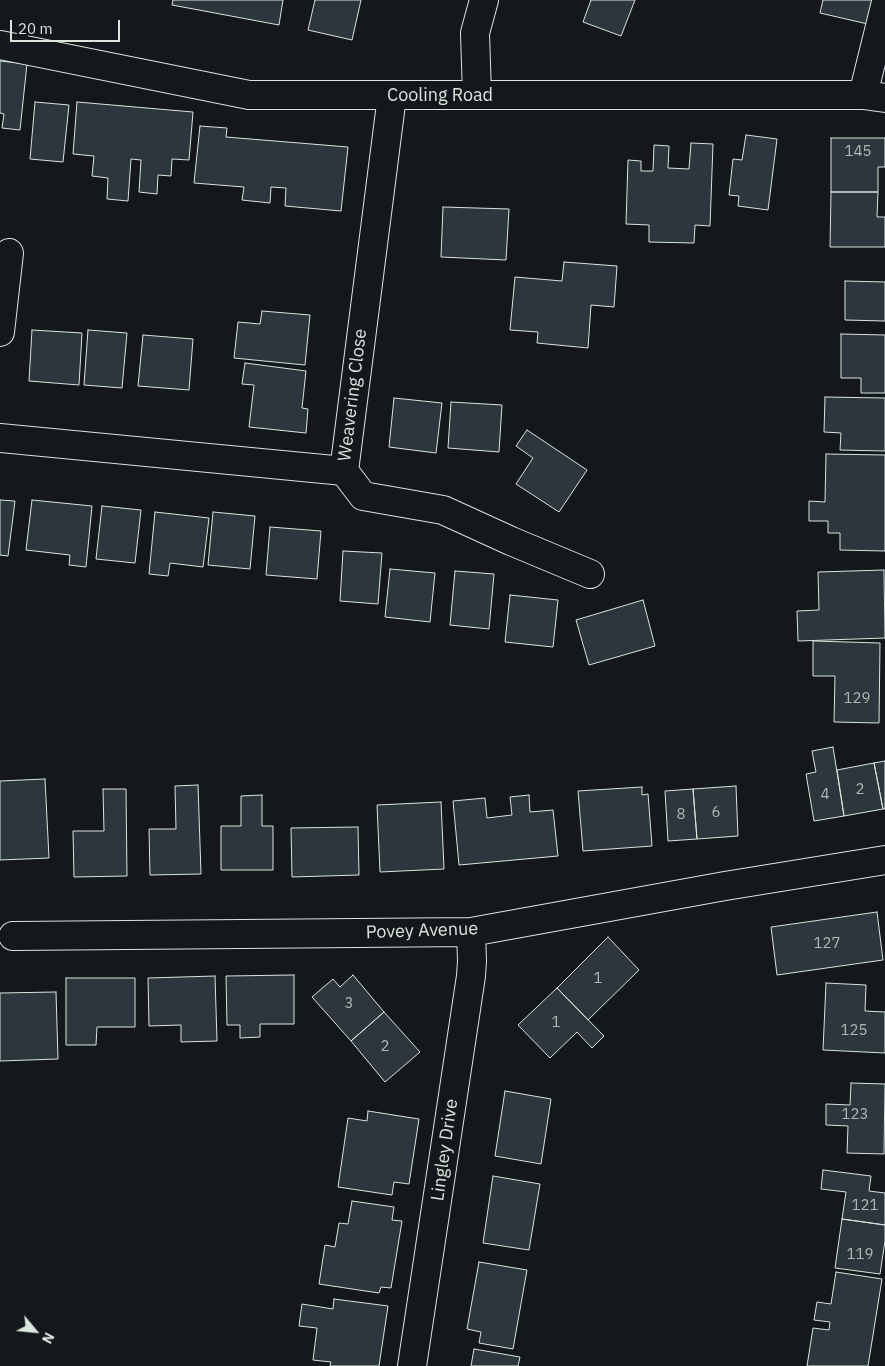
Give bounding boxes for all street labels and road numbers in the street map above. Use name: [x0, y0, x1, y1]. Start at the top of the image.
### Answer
street label: Cooling Road: [387, 85, 493, 107]
street label: Weavering Close: [334, 327, 372, 463]
street label: Povey Avenue: [365, 918, 479, 944]
street label: Lingley Drive: [427, 1098, 463, 1202]

